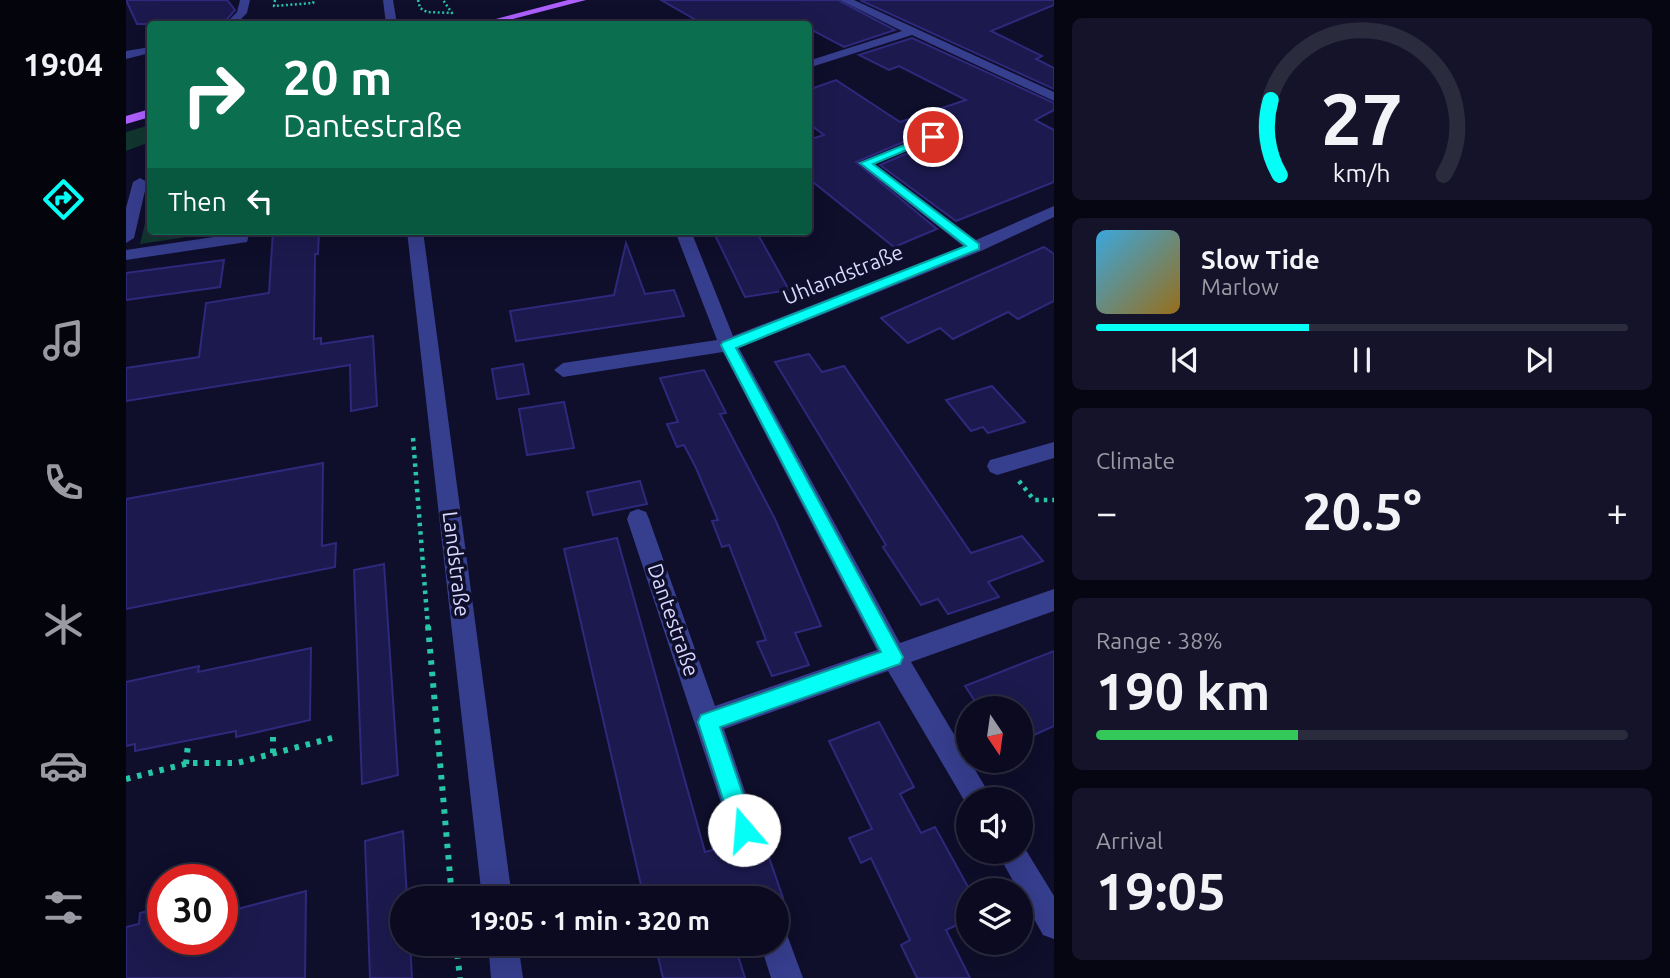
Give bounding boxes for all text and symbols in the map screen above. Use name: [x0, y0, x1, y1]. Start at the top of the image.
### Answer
text: 19:04: [23, 46, 103, 82]
icon: right: [168, 49, 259, 140]
text: 20 m: [283, 49, 392, 104]
text: 27: [1321, 77, 1403, 159]
text: Dantestraße: [283, 107, 462, 143]
pin: [903, 107, 963, 167]
icon: arrive: [914, 118, 952, 156]
text: km/h: [1333, 159, 1391, 187]
icon: directions: [39, 175, 88, 224]
icon: left: [241, 182, 279, 220]
text: Then: [168, 187, 227, 216]
street label: Uhlandstraße: [779, 239, 906, 309]
text: Slow Tide: [1201, 245, 1320, 274]
text: Marlow: [1201, 274, 1279, 299]
icon: music: [39, 316, 88, 365]
icon: previous: [1166, 341, 1204, 379]
icon: pause: [1343, 341, 1381, 379]
icon: next: [1520, 341, 1558, 379]
text: Climate: [1096, 448, 1175, 473]
icon: phone: [39, 458, 88, 507]
text: 20.5°: [1302, 482, 1422, 540]
text: −: [1096, 491, 1117, 533]
text: +: [1607, 491, 1628, 533]
street label: Landstraße: [439, 510, 475, 618]
street label: Dantestraße: [643, 560, 704, 679]
icon: climate: [39, 600, 88, 649]
text: Range · 38%: [1096, 628, 1223, 653]
text: 190 km: [1096, 662, 1270, 720]
north arrow: [956, 696, 1032, 774]
map controls: [956, 696, 1033, 955]
icon: car: [39, 741, 88, 790]
button: sound: [956, 787, 1033, 864]
position arrow: [707, 793, 781, 867]
text: Arrival: [1096, 828, 1163, 853]
text: 19:05: [1096, 862, 1226, 920]
speed limit sign: 30: [147, 864, 238, 955]
button: layers: [956, 878, 1033, 955]
icon: filters: [39, 883, 88, 932]
text: 19:05 · 1 min · 320 m: [469, 906, 710, 935]

